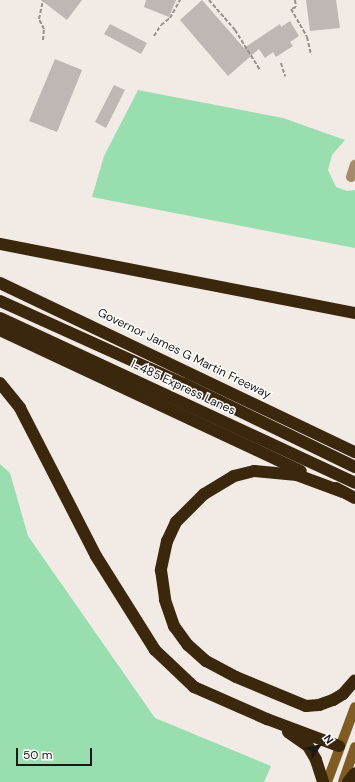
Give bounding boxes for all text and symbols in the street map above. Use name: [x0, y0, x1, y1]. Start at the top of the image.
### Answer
street label: Governor James G Martin Freeway: [95, 306, 273, 402]
street label: I-485 Express Lanes: [129, 357, 237, 419]
north arrow: [299, 726, 339, 766]
text: N: [321, 732, 337, 746]
scale bar: [18, 740, 94, 766]
text: 50 m: [23, 747, 52, 763]

